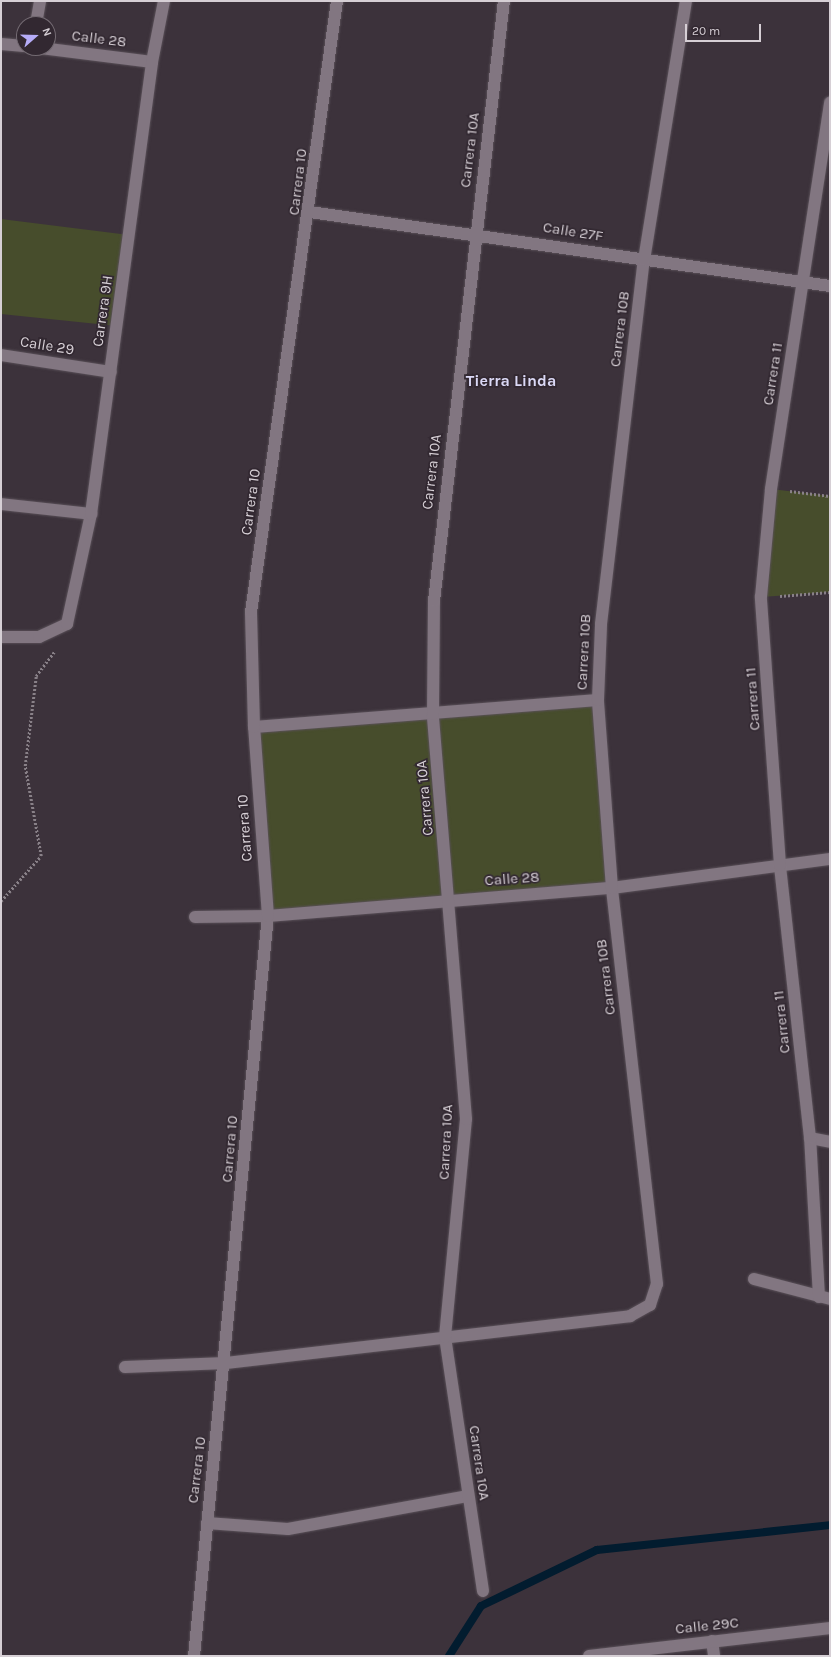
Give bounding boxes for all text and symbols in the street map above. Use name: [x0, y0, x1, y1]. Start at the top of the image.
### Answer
north arrow: [16, 16, 56, 56]
scale bar: [687, 16, 763, 42]
text: 20 m: [692, 24, 720, 38]
text: N: [39, 26, 54, 38]
street label: Calle 28: [71, 27, 127, 51]
street label: Carrera 10A: [456, 111, 484, 189]
street label: Carrera 10: [285, 148, 311, 216]
street label: Calle 27F: [542, 218, 604, 246]
street label: Carrera 9H: [89, 274, 117, 348]
street label: Carrera 10B: [606, 290, 634, 368]
street label: Calle 29: [19, 333, 75, 359]
street label: Carrera 11: [759, 341, 787, 407]
district label: Tierra Linda: [466, 371, 556, 391]
street label: Carrera 10A: [418, 433, 446, 511]
street label: Carrera 10: [237, 468, 265, 536]
street label: Carrera 10B: [573, 613, 595, 691]
street label: Carrera 11: [742, 667, 764, 731]
street label: Carrera 10A: [413, 759, 437, 837]
street label: Carrera 10: [234, 794, 256, 862]
street label: Calle 28: [484, 868, 540, 890]
street label: Carrera 10B: [592, 938, 620, 1016]
street label: Carrera 11: [770, 990, 794, 1054]
street label: Carrera 10A: [435, 1104, 457, 1180]
street label: Carrera 10: [218, 1115, 242, 1183]
street label: Carrera 10A: [465, 1424, 493, 1502]
street label: Carrera 10: [184, 1436, 210, 1504]
street label: Calle 29C: [674, 1614, 740, 1638]

